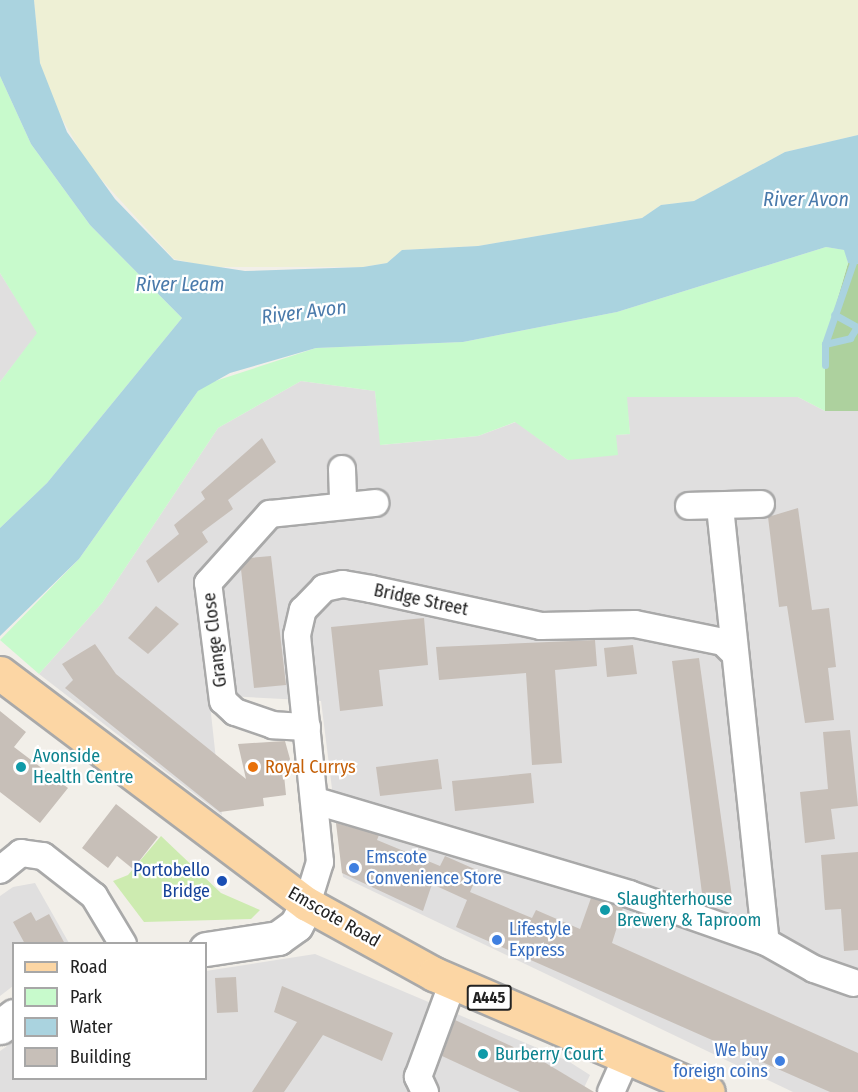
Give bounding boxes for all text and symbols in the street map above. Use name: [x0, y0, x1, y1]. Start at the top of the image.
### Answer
water label: River Avon: [763, 187, 849, 211]
water label: River Leam: [135, 272, 225, 296]
water label: River Avon: [260, 295, 348, 329]
street label: Bridge Street: [372, 579, 470, 621]
street label: Grange Close: [198, 591, 232, 689]
place label: Avonside Health Centre: [33, 746, 133, 789]
place label: Royal Currys: [265, 756, 356, 778]
marker: Avonside Health Centre: [14, 760, 28, 774]
marker: Royal Currys: [246, 760, 260, 774]
place label: Emscote Convenience Store: [366, 847, 502, 890]
place label: Portobello Bridge: [133, 860, 210, 902]
marker: Emscote Convenience Store: [347, 861, 361, 875]
marker: Portobello Bridge: [215, 874, 229, 888]
street label: Emscote Road: [284, 882, 384, 952]
place label: Slaughterhouse Brewery & Taproom: [617, 889, 761, 932]
marker: Slaughterhouse Brewery & Taproom: [598, 903, 612, 917]
place label: Lifestyle Express: [509, 919, 571, 962]
marker: Lifestyle Express: [490, 933, 504, 947]
legend: [12, 942, 207, 1080]
text: Road: [70, 956, 107, 978]
road number: A445: [466, 985, 512, 1011]
text: Park: [70, 986, 102, 1008]
text: Water: [70, 1016, 113, 1038]
place label: We buy foreign coins: [673, 1040, 768, 1082]
place label: Burberry Court: [495, 1043, 604, 1065]
text: Building: [70, 1046, 131, 1068]
marker: Burberry Court: [476, 1047, 490, 1061]
marker: We buy foreign coins: [773, 1054, 787, 1068]

